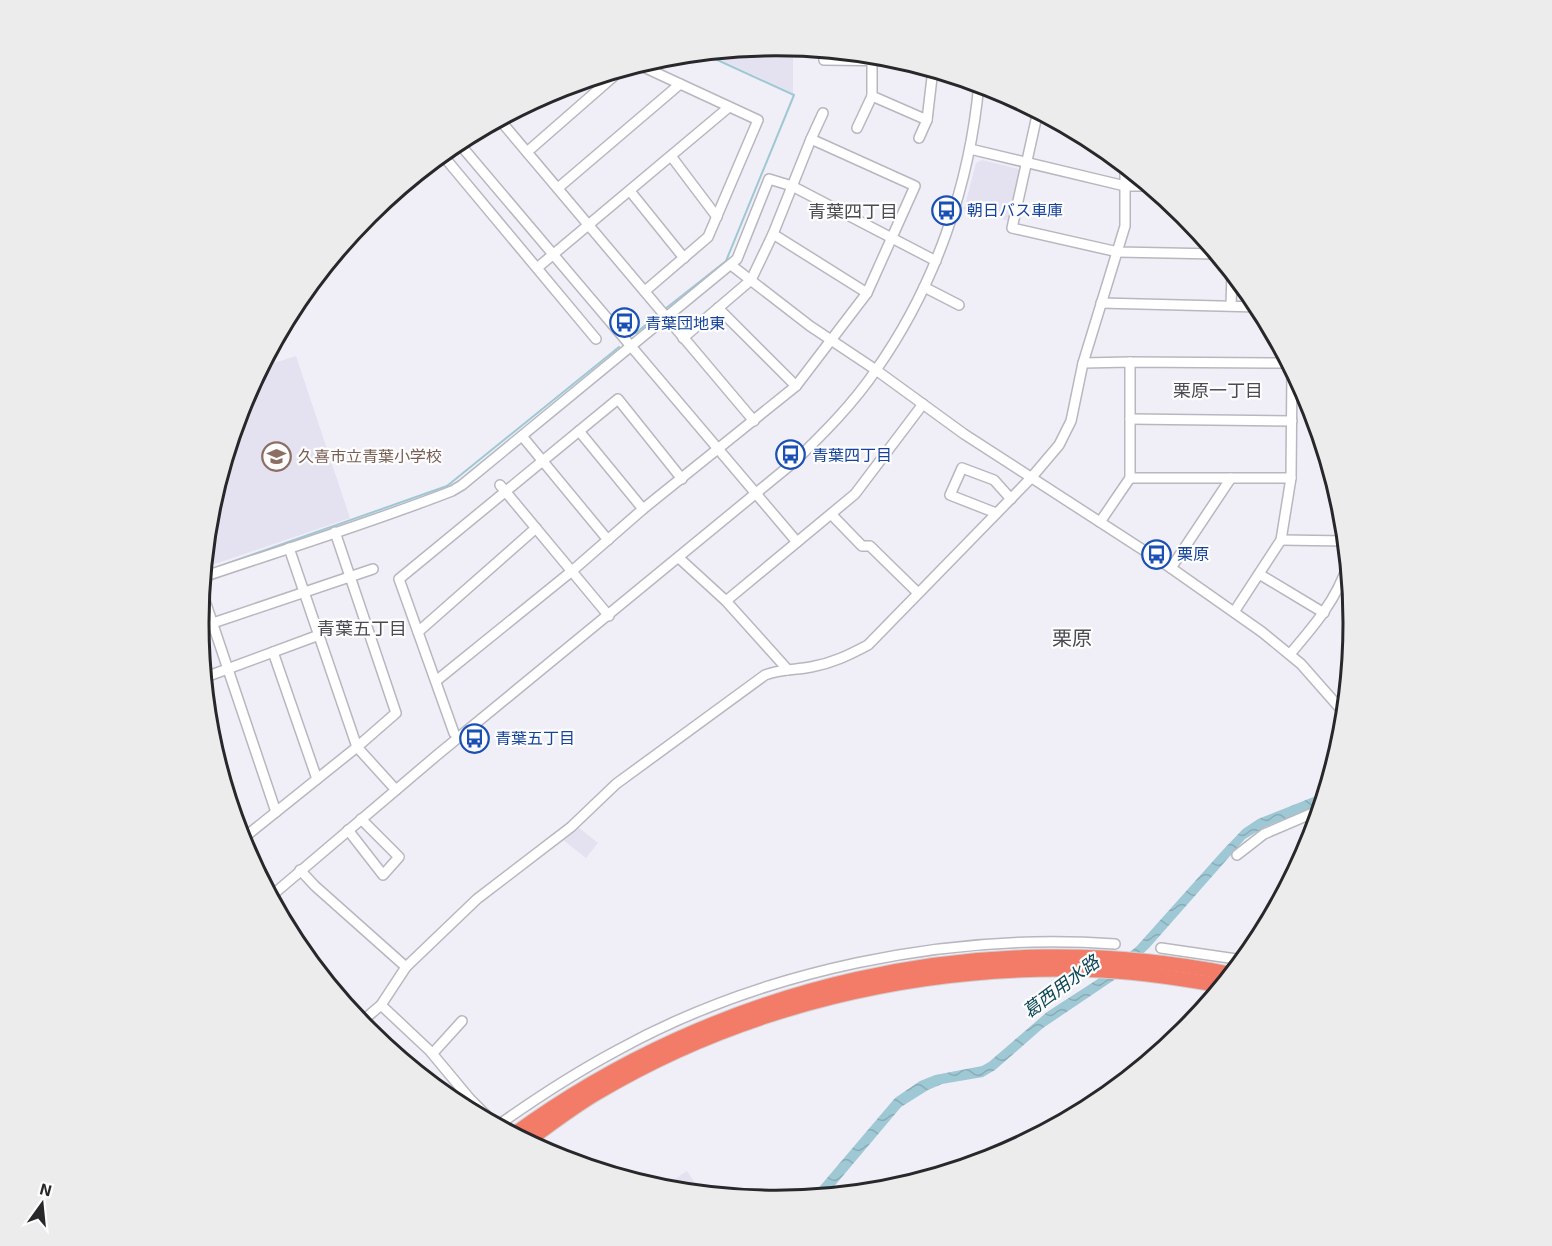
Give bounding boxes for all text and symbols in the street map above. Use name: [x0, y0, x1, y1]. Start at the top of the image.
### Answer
bus stop icon: 朝日バス車庫: [930, 194, 962, 226]
district label: 青葉四丁目: [808, 200, 898, 222]
place label: 朝日バス車庫: [967, 200, 1063, 219]
bus stop icon: 青葉団地東: [608, 307, 640, 339]
place label: 青葉団地東: [645, 313, 725, 332]
district label: 栗原一丁目: [1173, 379, 1263, 401]
bus stop icon: 青葉四丁目: [775, 439, 807, 471]
school or university icon: 久喜市立青葉小学校: [261, 440, 293, 472]
place label: 青葉四丁目: [812, 445, 892, 464]
place label: 久喜市立青葉小学校: [298, 446, 442, 465]
bus stop icon: 栗原: [1140, 538, 1172, 570]
place label: 栗原: [1177, 544, 1209, 563]
district label: 青葉五丁目: [317, 617, 407, 639]
district label: 栗原: [1052, 625, 1092, 649]
bus stop icon: 青葉五丁目: [458, 722, 490, 754]
place label: 青葉五丁目: [495, 728, 575, 747]
water label: 葛西用水路: [1018, 949, 1105, 1022]
north arrow: [12, 1174, 72, 1234]
text: N: [38, 1178, 54, 1200]

